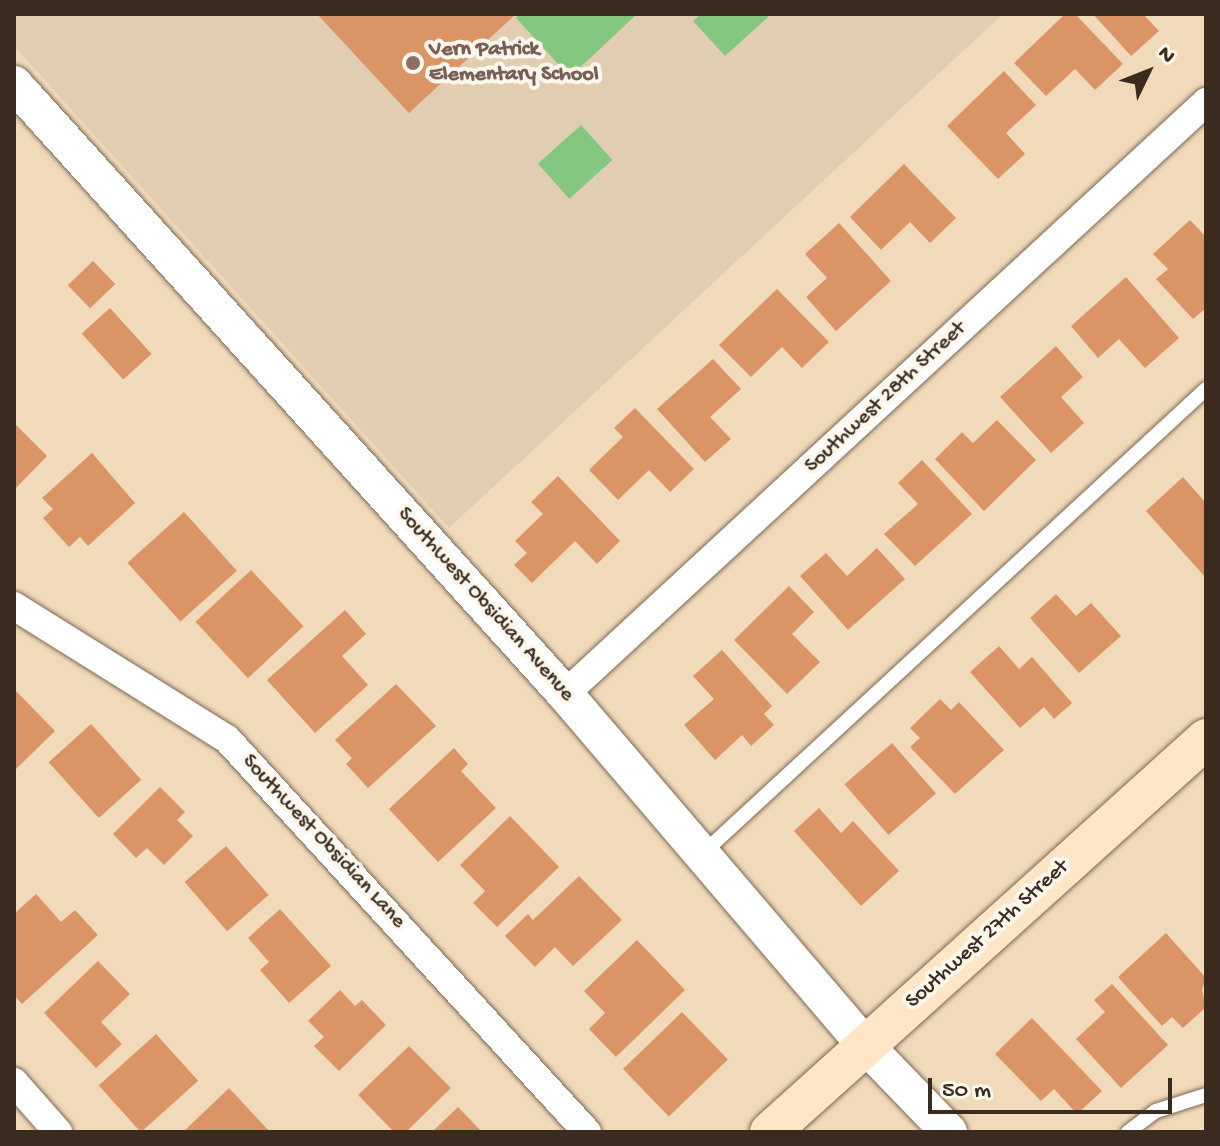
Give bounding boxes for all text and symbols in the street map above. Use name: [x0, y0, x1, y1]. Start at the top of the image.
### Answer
north arrow: [1108, 32, 1188, 112]
place label: Vern Patrick Elementary School: [429, 37, 599, 88]
text: N: [1151, 42, 1180, 70]
marker: Vern Patrick Elementary School: [404, 54, 422, 72]
street label: Southwest 28th Street: [800, 316, 972, 480]
street label: Southwest Obsidian Avenue: [391, 502, 579, 708]
street label: Southwest Obsidian Lane: [235, 749, 411, 935]
street label: Southwest 27th Street: [901, 855, 1075, 1015]
scale bar: [932, 1062, 1176, 1112]
text: 50 m: [942, 1077, 991, 1106]

